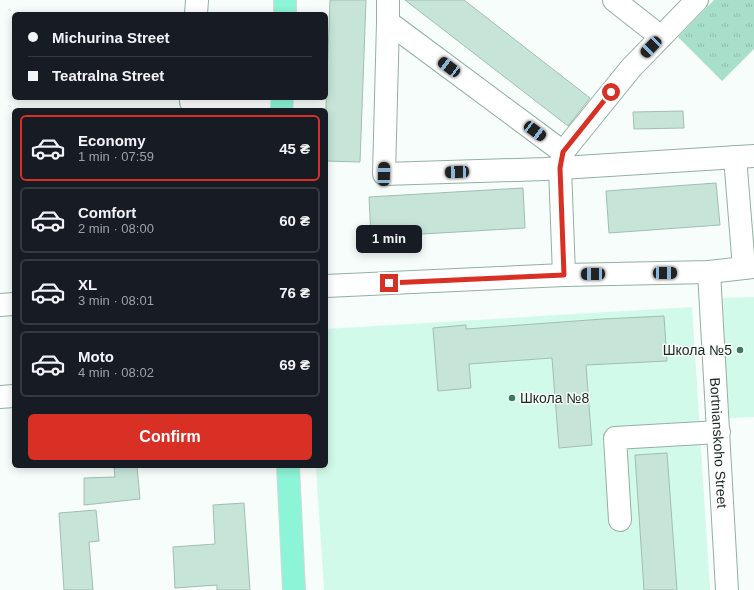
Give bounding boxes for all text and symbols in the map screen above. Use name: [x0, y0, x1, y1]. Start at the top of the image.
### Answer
text: Michurina Street: [52, 29, 170, 46]
car: [638, 34, 664, 60]
car: [436, 55, 462, 79]
text: Teatralna Street: [52, 67, 164, 84]
route start: [602, 83, 620, 101]
car: [522, 119, 548, 143]
icon: car: [30, 130, 66, 166]
text: Economy: [78, 132, 146, 149]
text: 45 ₴: [279, 140, 310, 157]
text: 1 min · 07:59: [78, 149, 154, 164]
car: [378, 162, 390, 186]
car: [445, 166, 469, 178]
icon: car: [30, 202, 66, 238]
text: Comfort: [78, 204, 136, 221]
text: 60 ₴: [279, 212, 310, 229]
text: 2 min · 08:00: [78, 221, 154, 236]
callout: 1 min: [356, 225, 422, 253]
text: 1 min: [372, 231, 406, 246]
car: [653, 267, 677, 279]
car: [581, 268, 605, 280]
icon: car: [30, 274, 66, 310]
route end: [380, 274, 398, 292]
text: XL: [78, 276, 97, 293]
text: 76 ₴: [279, 284, 310, 301]
text: 3 min · 08:01: [78, 293, 154, 308]
place label: Школа №5: [663, 342, 732, 358]
marker: Школа №5: [735, 345, 745, 355]
icon: car: [30, 346, 66, 382]
text: Moto: [78, 348, 114, 365]
text: 69 ₴: [279, 356, 310, 373]
text: 4 min · 08:02: [78, 365, 154, 380]
street label: Bortnianskoho Street: [707, 377, 730, 509]
place label: Школа №8: [520, 390, 589, 406]
marker: Школа №8: [507, 393, 517, 403]
button: Confirm: [28, 414, 312, 460]

